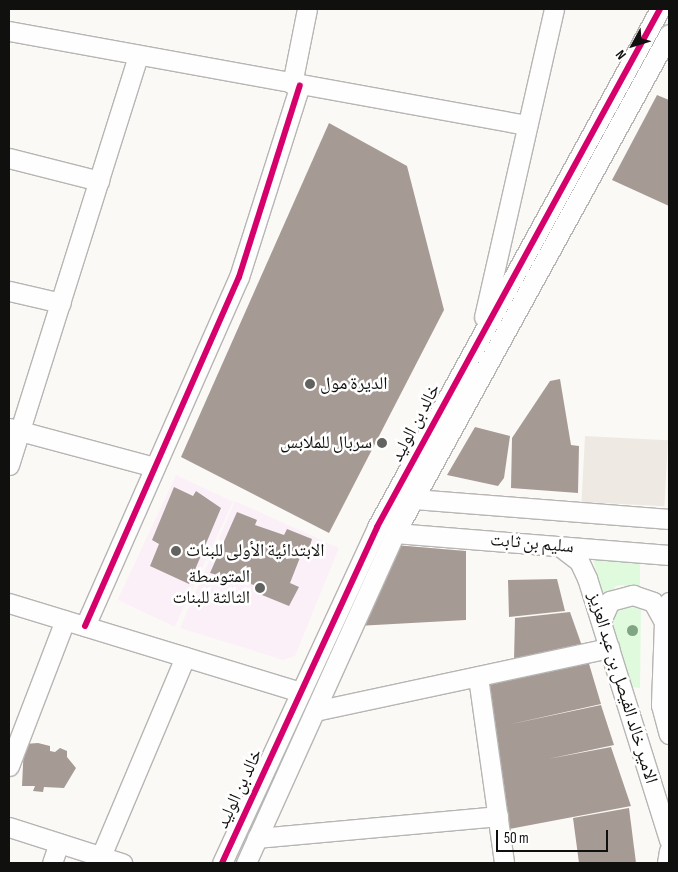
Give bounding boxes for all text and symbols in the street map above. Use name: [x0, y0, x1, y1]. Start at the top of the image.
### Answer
north arrow: [608, 20, 658, 70]
text: N: [612, 47, 630, 63]
place label: الديرة مول: [320, 373, 388, 395]
marker: الديرة مول: [304, 378, 316, 390]
street label: خالد بن الوليد: [387, 380, 445, 466]
place label: سربال للملابس: [280, 432, 372, 454]
marker: سربال للملابس: [376, 437, 388, 449]
street label: سليم بن ثابت: [489, 530, 575, 558]
place label: الابتدائية الأولى للبنات: [186, 540, 325, 562]
marker: الابتدائية الأولى للبنات: [170, 545, 182, 557]
place label: المتوسطة الثالثة للبنات: [172, 567, 250, 610]
marker: المتوسطة الثالثة للبنات: [254, 582, 266, 594]
street label: الامير خالد الفيصل بن عبد العزيز: [583, 590, 661, 786]
street label: خالد بن الوليد: [212, 746, 268, 832]
scale bar: [498, 820, 610, 852]
text: 50 m: [504, 829, 529, 848]

